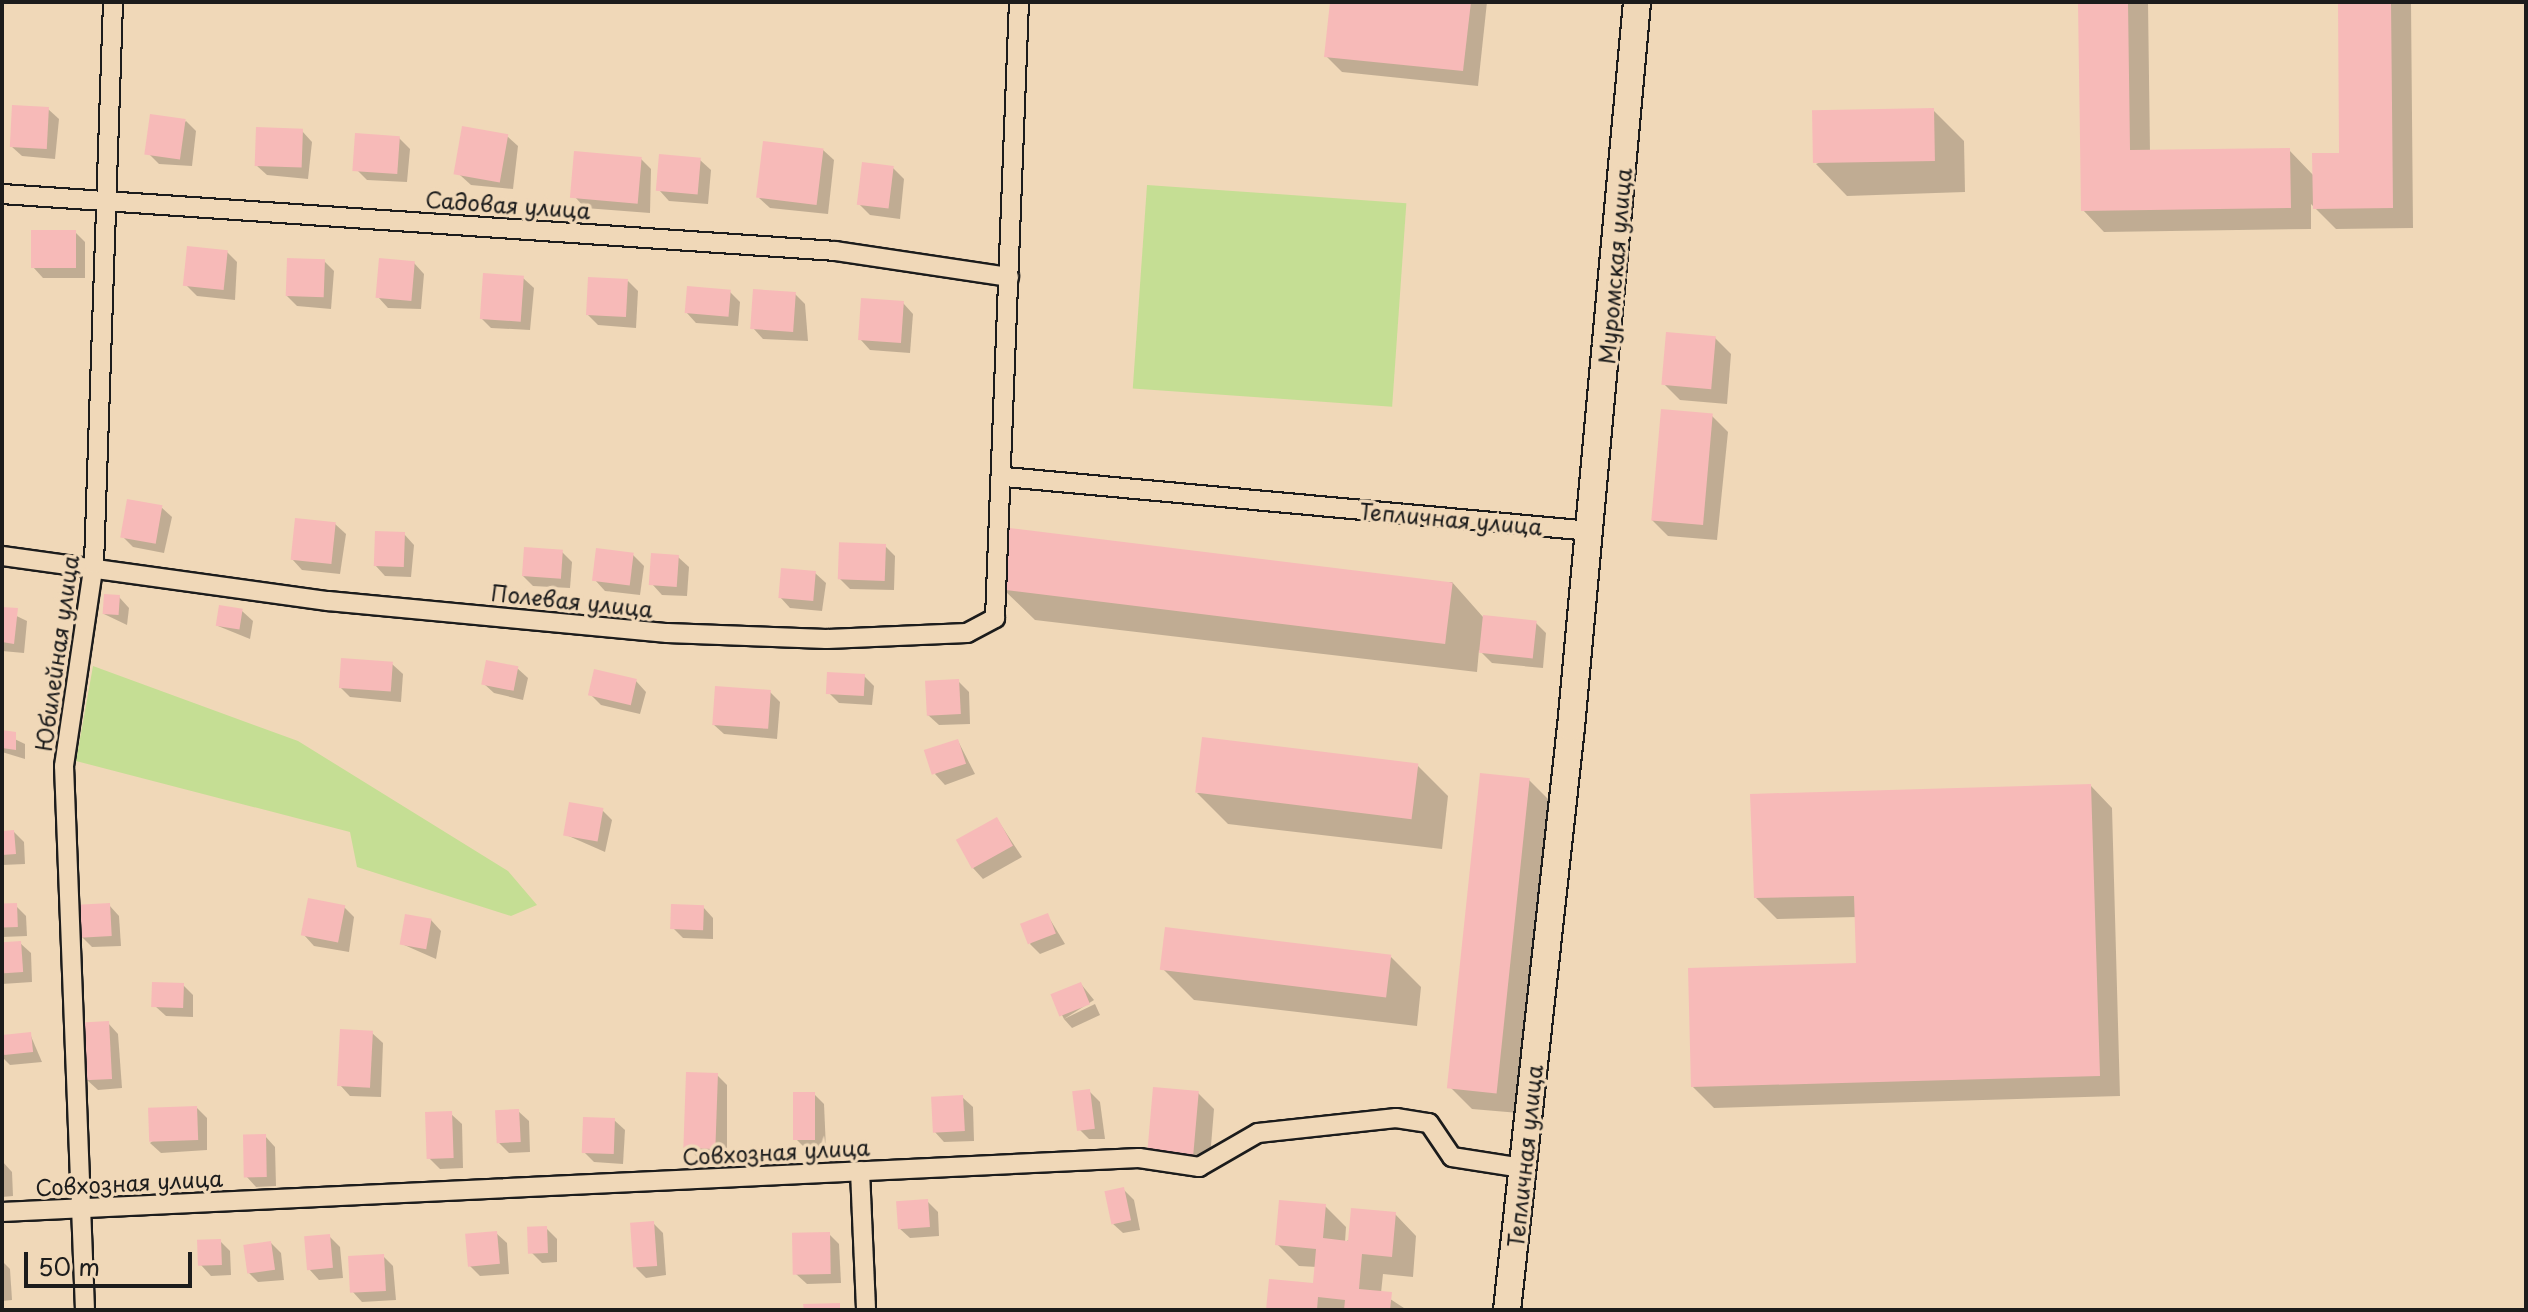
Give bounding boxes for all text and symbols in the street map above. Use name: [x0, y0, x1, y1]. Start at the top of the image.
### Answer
street label: Муромская улица: [1592, 166, 1636, 366]
street label: Садовая улица: [424, 185, 592, 223]
street label: Тепличная улица: [1358, 497, 1544, 539]
street label: Юбилейная улица: [29, 553, 83, 753]
street label: Полевая улица: [489, 578, 655, 622]
street label: Тепличная улица: [1501, 1063, 1547, 1249]
street label: Совхозная улица: [681, 1133, 871, 1169]
street label: Совхозная улица: [34, 1164, 224, 1200]
scale bar: [28, 1236, 196, 1286]
text: 50 m: [38, 1248, 100, 1284]

